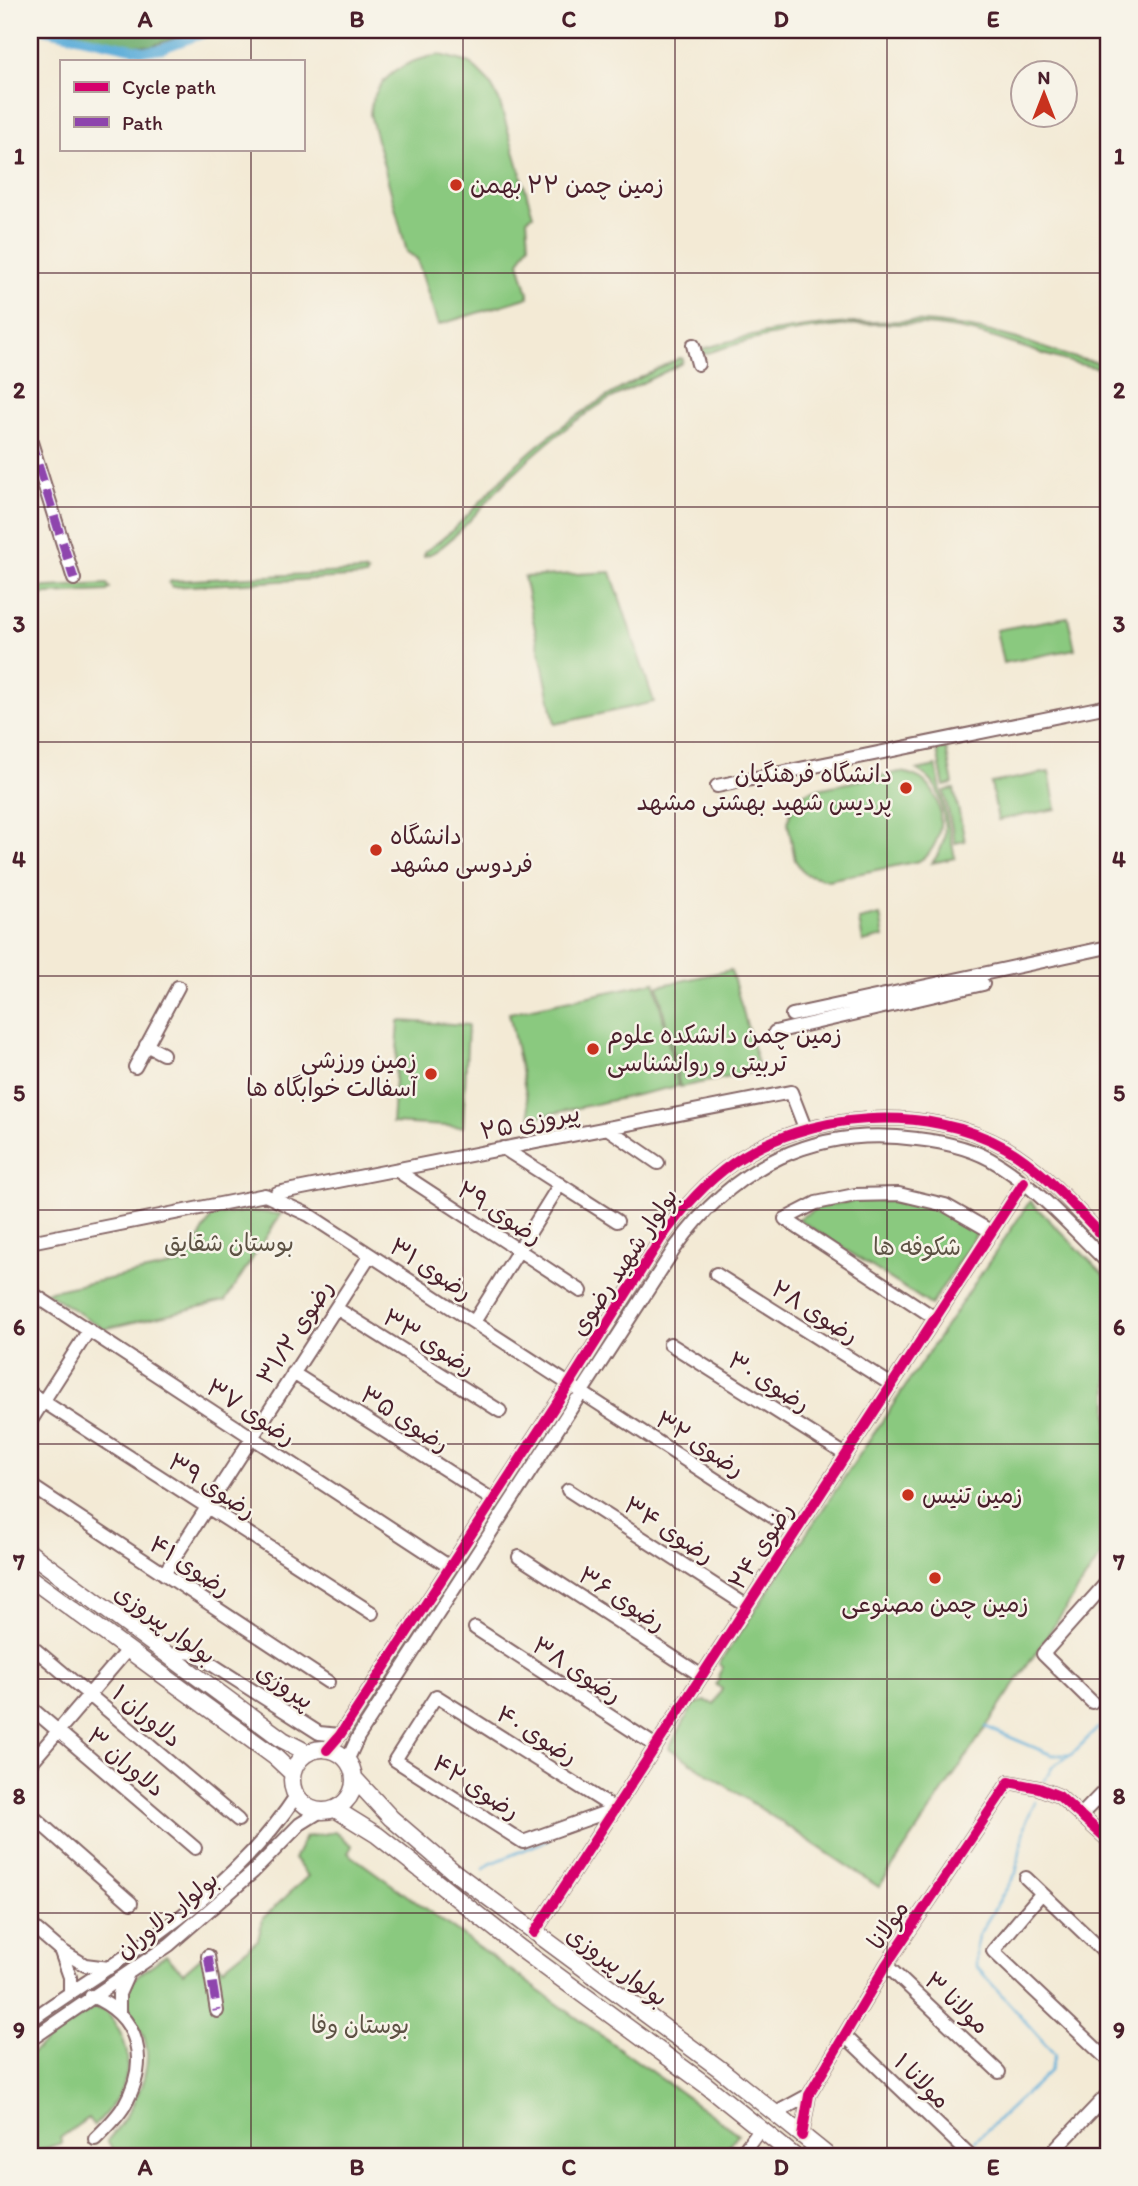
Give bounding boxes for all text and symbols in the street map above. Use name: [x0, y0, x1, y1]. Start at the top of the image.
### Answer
text: A: [137, 5, 153, 33]
text: B: [350, 5, 365, 33]
text: C: [562, 5, 577, 33]
text: D: [773, 5, 789, 33]
text: E: [987, 5, 1000, 33]
legend: [60, 60, 304, 150]
north arrow: [1009, 60, 1078, 130]
text: N: [1038, 66, 1050, 89]
text: Cycle path: [122, 74, 216, 99]
text: Path: [122, 110, 163, 135]
text: 1: [14, 142, 25, 170]
text: 1: [1114, 142, 1125, 170]
place label: زمین چمن ۲۲ بهمن: [470, 170, 664, 200]
marker: زمین چمن ۲۲ بهمن: [448, 177, 464, 193]
text: 2: [13, 376, 26, 404]
text: 2: [1113, 376, 1126, 404]
text: 3: [13, 610, 26, 638]
text: 3: [1113, 610, 1126, 638]
place label: دانشگاه فرهنگیان پردیس شهید بهشتی مشهد: [636, 759, 892, 817]
marker: دانشگاه فرهنگیان پردیس شهید بهشتی مشهد: [898, 780, 914, 796]
place label: دانشگاه فردوسی مشهد: [390, 821, 533, 879]
marker: دانشگاه فردوسی مشهد: [368, 842, 384, 858]
text: 4: [12, 845, 26, 873]
text: 4: [1112, 845, 1126, 873]
place label: زمین چمن دانشکده علوم تربیتی و روانشناسی: [607, 1020, 842, 1078]
marker: زمین چمن دانشکده علوم تربیتی و روانشناسی: [585, 1041, 601, 1057]
place label: زمین ورزشی آسفالت خوابگاه ها: [246, 1045, 418, 1103]
marker: زمین ورزشی آسفالت خوابگاه ها: [423, 1066, 439, 1082]
text: 5: [13, 1079, 25, 1107]
text: 5: [1113, 1079, 1125, 1107]
street label: پیروزی ۲۵: [478, 1098, 582, 1146]
street label: رضوی ۲۹: [452, 1174, 548, 1252]
street label: بولوار شهید رضوی: [564, 1182, 685, 1342]
park label: بوستان شقایق: [164, 1228, 294, 1258]
street label: رضوی ۳۱: [384, 1231, 478, 1307]
park label: شکوفه ها: [873, 1232, 961, 1262]
street label: رضوی ۳۱/۲: [250, 1274, 340, 1390]
street label: رضوی ۲۸: [766, 1274, 864, 1350]
street label: رضوی ۳۳: [377, 1302, 481, 1382]
text: 6: [13, 1313, 25, 1341]
text: 6: [1113, 1313, 1125, 1341]
street label: رضوی ۳۰: [722, 1345, 816, 1419]
street label: رضوی ۳۷: [201, 1372, 301, 1452]
street label: رضوی ۳۵: [355, 1379, 455, 1459]
street label: رضوی ۳۲: [650, 1404, 750, 1484]
street label: رضوی ۳۹: [162, 1446, 262, 1526]
place label: زمین تنیس: [922, 1480, 1023, 1509]
marker: زمین تنیس: [900, 1487, 916, 1503]
street label: رضوی ۳۴: [618, 1490, 720, 1570]
street label: رضوی ۲۴: [722, 1497, 800, 1595]
street label: رضوی ۴۱: [144, 1529, 236, 1603]
text: 7: [12, 1548, 25, 1576]
text: 7: [1112, 1548, 1125, 1576]
street label: رضوی ۳۶: [573, 1560, 671, 1638]
marker: زمین چمن مصنوعی: [927, 1570, 943, 1586]
street label: بولوار پیروزی: [108, 1577, 222, 1672]
place label: زمین چمن مصنوعی: [841, 1589, 1029, 1620]
street label: رضوی ۳۸: [527, 1630, 627, 1710]
street label: پیروزی: [251, 1656, 319, 1716]
street label: دلاوران ۱: [106, 1678, 188, 1754]
street label: رضوی ۴۰: [491, 1698, 583, 1772]
street label: دلاوران ۳: [81, 1721, 171, 1803]
street label: رضوی ۴۲: [427, 1748, 525, 1826]
text: 8: [13, 1782, 26, 1810]
text: 8: [1113, 1782, 1126, 1810]
street label: بولوار دلاوران: [110, 1865, 225, 1966]
street label: مولانا: [861, 1895, 916, 1956]
street label: بولوار پیروزی: [560, 1919, 674, 2014]
street label: مولانا ۳: [918, 1965, 996, 2041]
park label: بوستان وفا: [311, 2010, 409, 2040]
text: 9: [13, 2016, 25, 2044]
text: 9: [1113, 2016, 1125, 2044]
street label: مولانا ۱: [887, 2047, 956, 2116]
text: A: [137, 2153, 153, 2181]
text: B: [350, 2153, 365, 2181]
text: C: [562, 2153, 577, 2181]
text: D: [773, 2153, 789, 2181]
text: E: [987, 2153, 1000, 2181]

